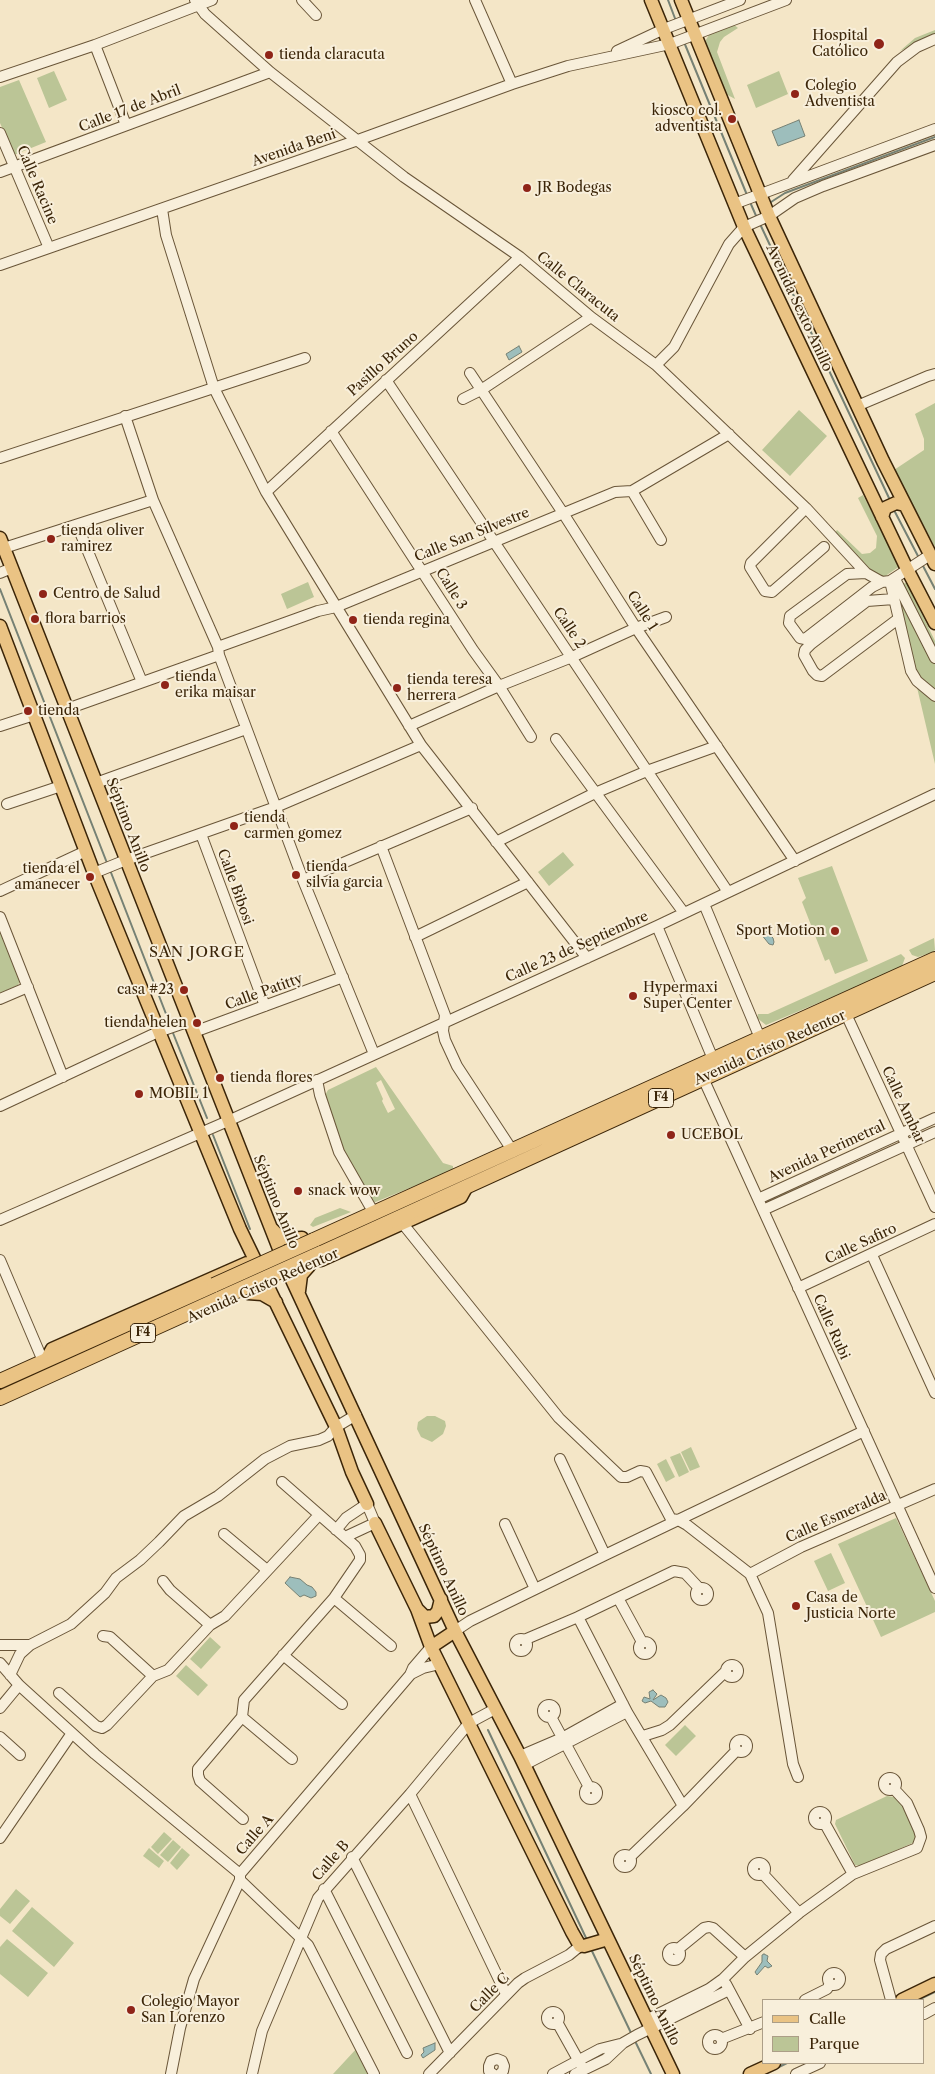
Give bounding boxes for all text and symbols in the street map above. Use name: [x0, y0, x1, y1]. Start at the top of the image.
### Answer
place label: Hospital Católico: [812, 28, 868, 60]
marker: Hospital Católico: [872, 37, 886, 51]
place label: tienda claracuta: [279, 47, 385, 63]
marker: tienda claracuta: [263, 49, 275, 61]
place label: Colegio Adventista: [805, 78, 875, 110]
street label: Calle 17 de Abril: [77, 82, 183, 136]
marker: Colegio Adventista: [789, 88, 801, 100]
place label: kiosco col. adventista: [652, 103, 722, 136]
marker: kiosco col. adventista: [726, 113, 738, 125]
street label: Avenida Beni: [250, 126, 338, 170]
street label: Calle Racine: [13, 143, 61, 227]
place label: JR Bodegas: [537, 180, 612, 196]
marker: JR Bodegas: [521, 182, 533, 194]
street label: Avenida Sexto Anillo: [762, 242, 836, 374]
street label: Calle Claracuta: [533, 248, 623, 326]
street label: Pasillo Bruno: [344, 328, 422, 400]
street label: Calle San Silvestre: [412, 504, 532, 566]
place label: tienda oliver ramirez: [61, 523, 144, 556]
marker: tienda oliver ramirez: [45, 533, 57, 545]
street label: Calle 3: [432, 565, 470, 613]
place label: Centro de Salud: [53, 586, 160, 602]
marker: Centro de Salud: [37, 588, 49, 600]
street label: Calle 1: [623, 588, 661, 634]
street label: Calle 2: [549, 604, 589, 652]
place label: flora barrios: [45, 611, 126, 627]
place label: tienda regina: [363, 612, 450, 628]
marker: flora barrios: [29, 613, 41, 625]
marker: tienda regina: [347, 614, 359, 626]
place label: tienda erika maisar: [175, 669, 256, 702]
place label: tienda teresa herrera: [407, 672, 492, 704]
marker: tienda erika maisar: [159, 679, 171, 691]
marker: tienda teresa herrera: [391, 682, 403, 694]
place label: tienda: [38, 703, 80, 719]
marker: tienda: [22, 705, 34, 717]
street label: Séptimo Anillo: [102, 775, 154, 875]
place label: tienda carmen gomez: [244, 810, 342, 842]
marker: tienda carmen gomez: [228, 820, 240, 832]
street label: Calle Bibosi: [214, 847, 256, 927]
place label: tienda silvia garcia: [306, 859, 383, 892]
place label: tienda el amanecer: [15, 861, 80, 894]
marker: tienda silvia garcia: [290, 869, 302, 881]
marker: tienda el amanecer: [84, 871, 96, 883]
street label: Calle 23 de Septiembre: [503, 908, 651, 986]
place label: Sport Motion: [736, 923, 825, 939]
marker: Sport Motion: [829, 925, 841, 937]
district label: SAN JORGE: [148, 944, 246, 962]
street label: Calle Patitty: [223, 970, 305, 1014]
place label: Hypermaxi Super Center: [643, 980, 732, 1012]
place label: casa #23: [117, 982, 174, 998]
marker: casa #23: [178, 984, 190, 996]
marker: Hypermaxi Super Center: [627, 990, 639, 1002]
street label: Avenida Cristo Redentor: [692, 1007, 848, 1089]
place label: tienda helen: [104, 1015, 187, 1031]
marker: tienda helen: [191, 1017, 203, 1029]
street label: Calle Ambar: [878, 1064, 928, 1146]
place label: tienda flores: [230, 1070, 313, 1086]
marker: tienda flores: [214, 1072, 226, 1084]
place label: MOBIL 1: [149, 1086, 208, 1102]
marker: MOBIL 1: [133, 1088, 145, 1100]
road number: F4: [648, 1088, 674, 1108]
street label: Avenida Perimetral: [766, 1117, 888, 1187]
place label: UCEBOL: [681, 1127, 743, 1143]
marker: UCEBOL: [665, 1129, 677, 1141]
street label: Séptimo Anillo: [250, 1153, 302, 1251]
place label: snack wow: [308, 1183, 380, 1199]
marker: snack wow: [292, 1185, 304, 1197]
street label: Calle Safiro: [823, 1220, 899, 1268]
street label: Avenida Cristo Redentor: [185, 1245, 341, 1327]
street label: Calle Rubi: [809, 1292, 853, 1362]
road number: F4: [130, 1324, 156, 1342]
street label: Calle Esmeralda: [783, 1487, 889, 1547]
street label: Séptimo Anillo: [414, 1521, 472, 1619]
place label: Casa de Justicia Norte: [806, 1590, 896, 1622]
marker: Casa de Justicia Norte: [790, 1600, 802, 1612]
street label: Calle A: [233, 1811, 277, 1859]
street label: Calle B: [309, 1837, 353, 1885]
street label: Séptimo Anillo: [625, 1952, 683, 2048]
street label: Calle C: [467, 1970, 513, 2016]
place label: Colegio Mayor San Lorenzo: [141, 1994, 239, 2026]
legend: [762, 1999, 925, 2064]
marker: Colegio Mayor San Lorenzo: [125, 2004, 137, 2016]
text: Calle: [809, 2009, 846, 2028]
text: Parque: [809, 2034, 859, 2053]

